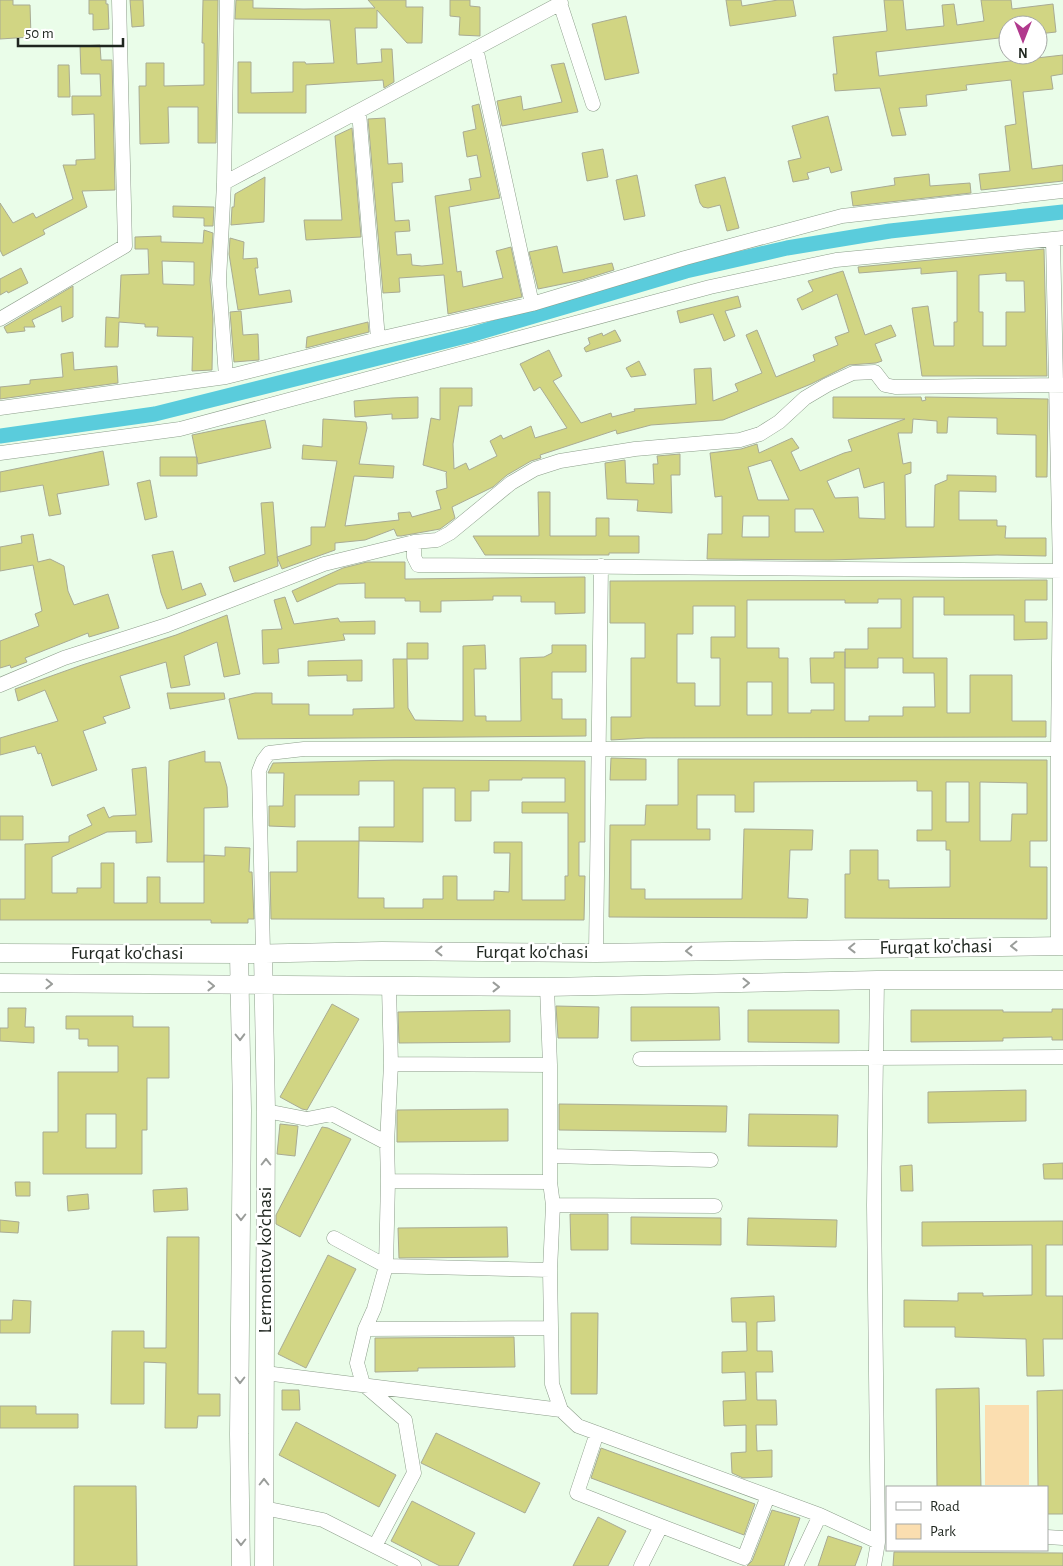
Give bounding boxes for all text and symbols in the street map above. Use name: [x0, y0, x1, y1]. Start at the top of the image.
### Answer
scale bar: [18, 15, 122, 47]
north arrow: [998, 15, 1048, 65]
text: 50 m: [25, 26, 54, 41]
text: N: [1018, 45, 1028, 59]
street label: Furqat ko'chasi: [879, 936, 993, 958]
one-way arrow: [1010, 941, 1018, 951]
street label: Furqat ko'chasi: [476, 942, 589, 962]
street label: Furqat ko'chasi: [71, 943, 184, 963]
one-way arrow: [848, 943, 856, 953]
one-way arrow: [435, 946, 443, 956]
one-way arrow: [685, 946, 693, 956]
one-way arrow: [742, 978, 750, 988]
one-way arrow: [45, 979, 53, 989]
one-way arrow: [208, 981, 215, 991]
one-way arrow: [492, 982, 500, 992]
one-way arrow: [235, 1034, 245, 1042]
one-way arrow: [261, 1158, 271, 1166]
street label: Lermontov ko’chasi: [255, 1187, 275, 1333]
one-way arrow: [236, 1214, 246, 1222]
one-way arrow: [234, 1376, 245, 1384]
one-way arrow: [259, 1478, 269, 1486]
legend: [886, 1486, 1048, 1551]
text: Road: [930, 1499, 960, 1514]
text: Park: [930, 1524, 956, 1539]
one-way arrow: [236, 1539, 246, 1547]

